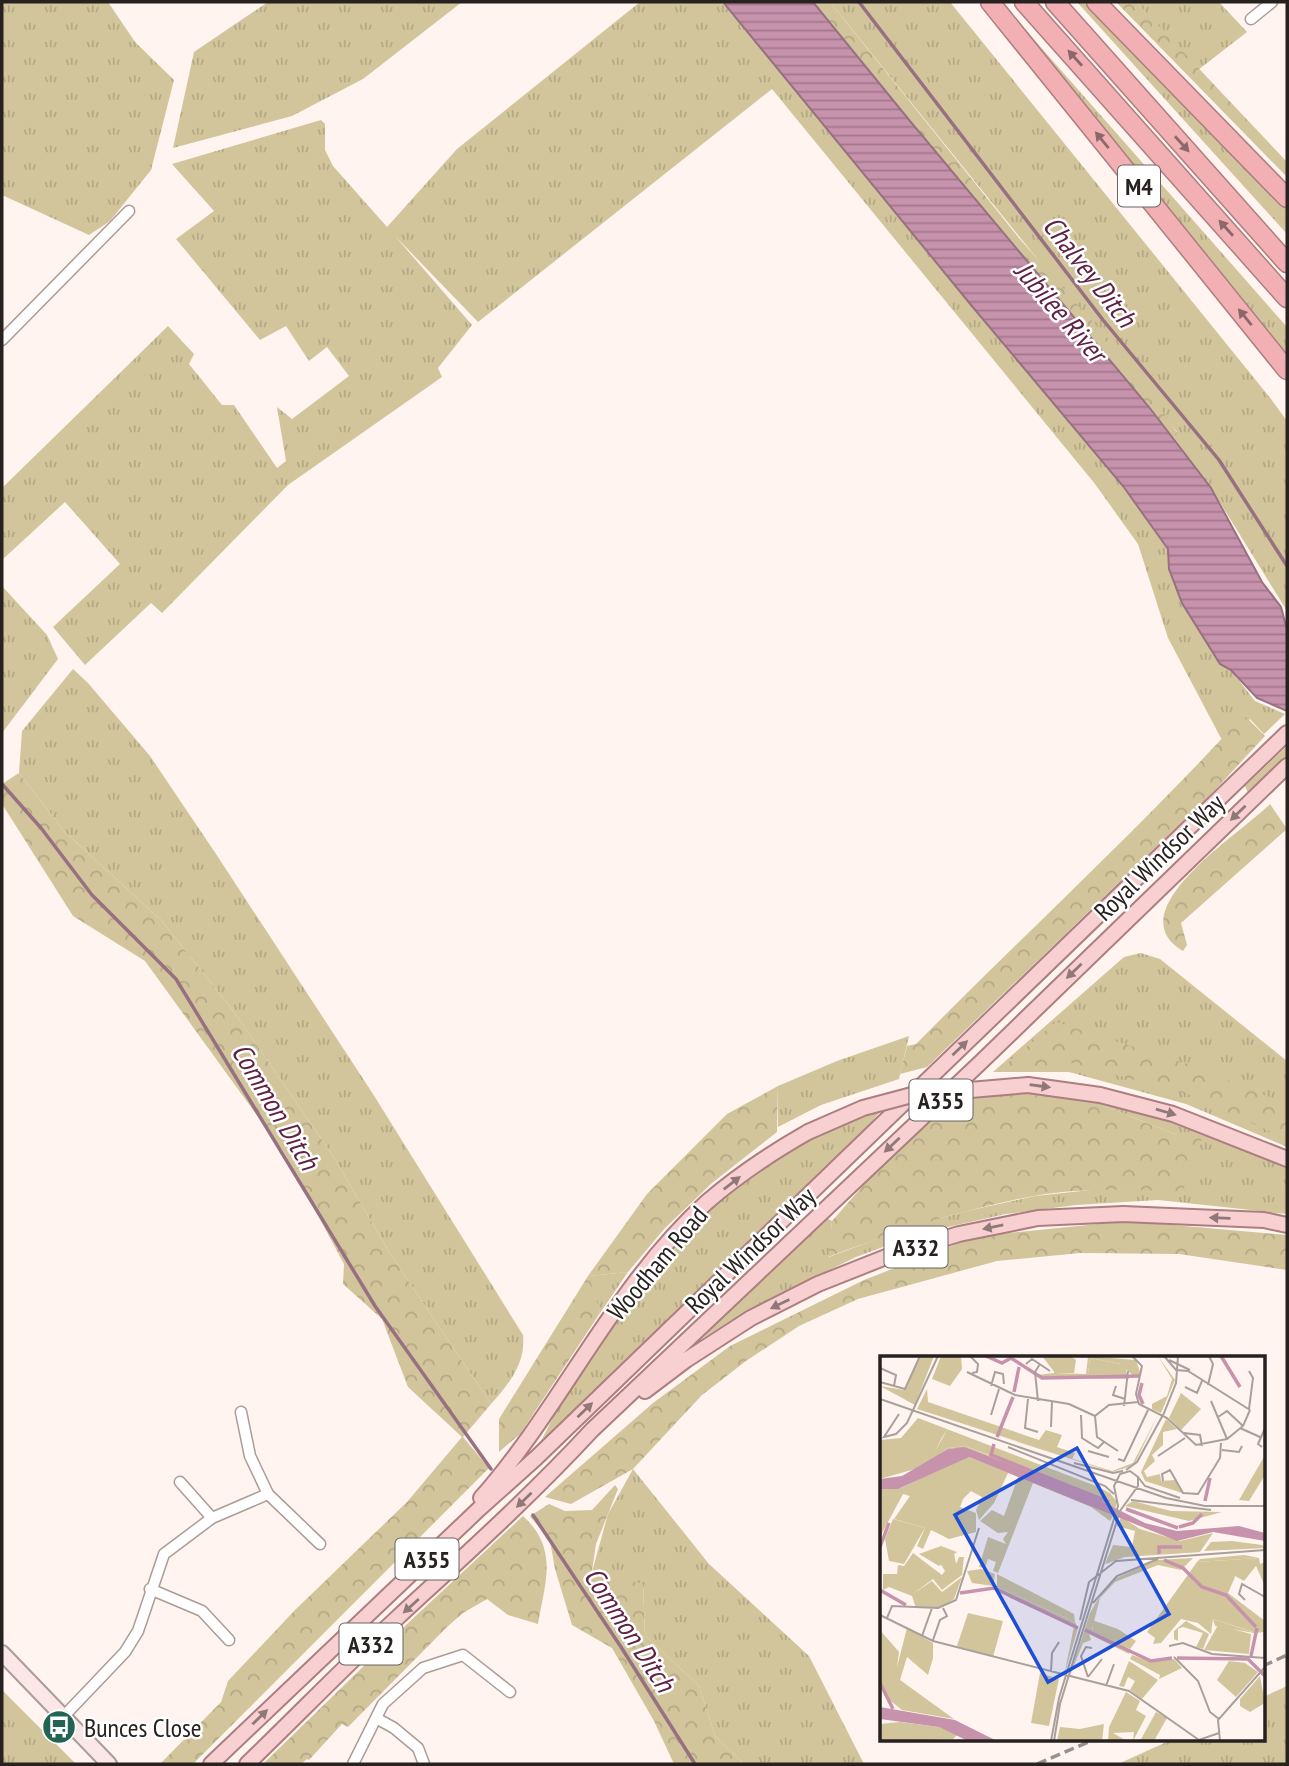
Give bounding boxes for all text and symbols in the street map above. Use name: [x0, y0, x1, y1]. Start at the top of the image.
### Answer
one-way arrow: [1067, 50, 1083, 67]
one-way arrow: [1095, 131, 1110, 148]
one-way arrow: [1174, 135, 1190, 153]
road number: M4: [1118, 166, 1160, 206]
water label: Chalvey Ditch: [1035, 208, 1146, 335]
one-way arrow: [1218, 220, 1234, 237]
water label: Jubilee River: [1006, 252, 1118, 372]
one-way arrow: [1238, 308, 1252, 326]
street label: Royal Windsor Way: [1087, 786, 1231, 927]
one-way arrow: [1230, 805, 1247, 821]
one-way arrow: [1066, 962, 1083, 978]
water label: Common Ditch: [224, 1036, 329, 1178]
one-way arrow: [951, 1041, 968, 1057]
road number: A355: [909, 1080, 972, 1120]
one-way arrow: [1029, 1081, 1051, 1092]
one-way arrow: [1156, 1108, 1177, 1118]
one-way arrow: [884, 1137, 901, 1153]
one-way arrow: [723, 1175, 741, 1190]
street label: Royal Windsor Way: [678, 1179, 822, 1320]
street label: Woodham Road: [600, 1199, 714, 1327]
one-way arrow: [1208, 1212, 1230, 1223]
one-way arrow: [982, 1222, 1004, 1233]
road number: A332: [884, 1226, 948, 1268]
one-way arrow: [770, 1298, 790, 1309]
inset map: [880, 1356, 1264, 1742]
one-way arrow: [576, 1402, 593, 1419]
one-way arrow: [516, 1491, 533, 1508]
road number: A355: [396, 1539, 458, 1580]
water label: Common Ditch: [576, 1560, 685, 1700]
one-way arrow: [402, 1598, 420, 1614]
road number: A332: [340, 1624, 402, 1664]
bus stop icon: Bunces Close: [40, 1708, 78, 1746]
one-way arrow: [252, 1708, 269, 1725]
place label: Bunces Close: [84, 1711, 202, 1744]

